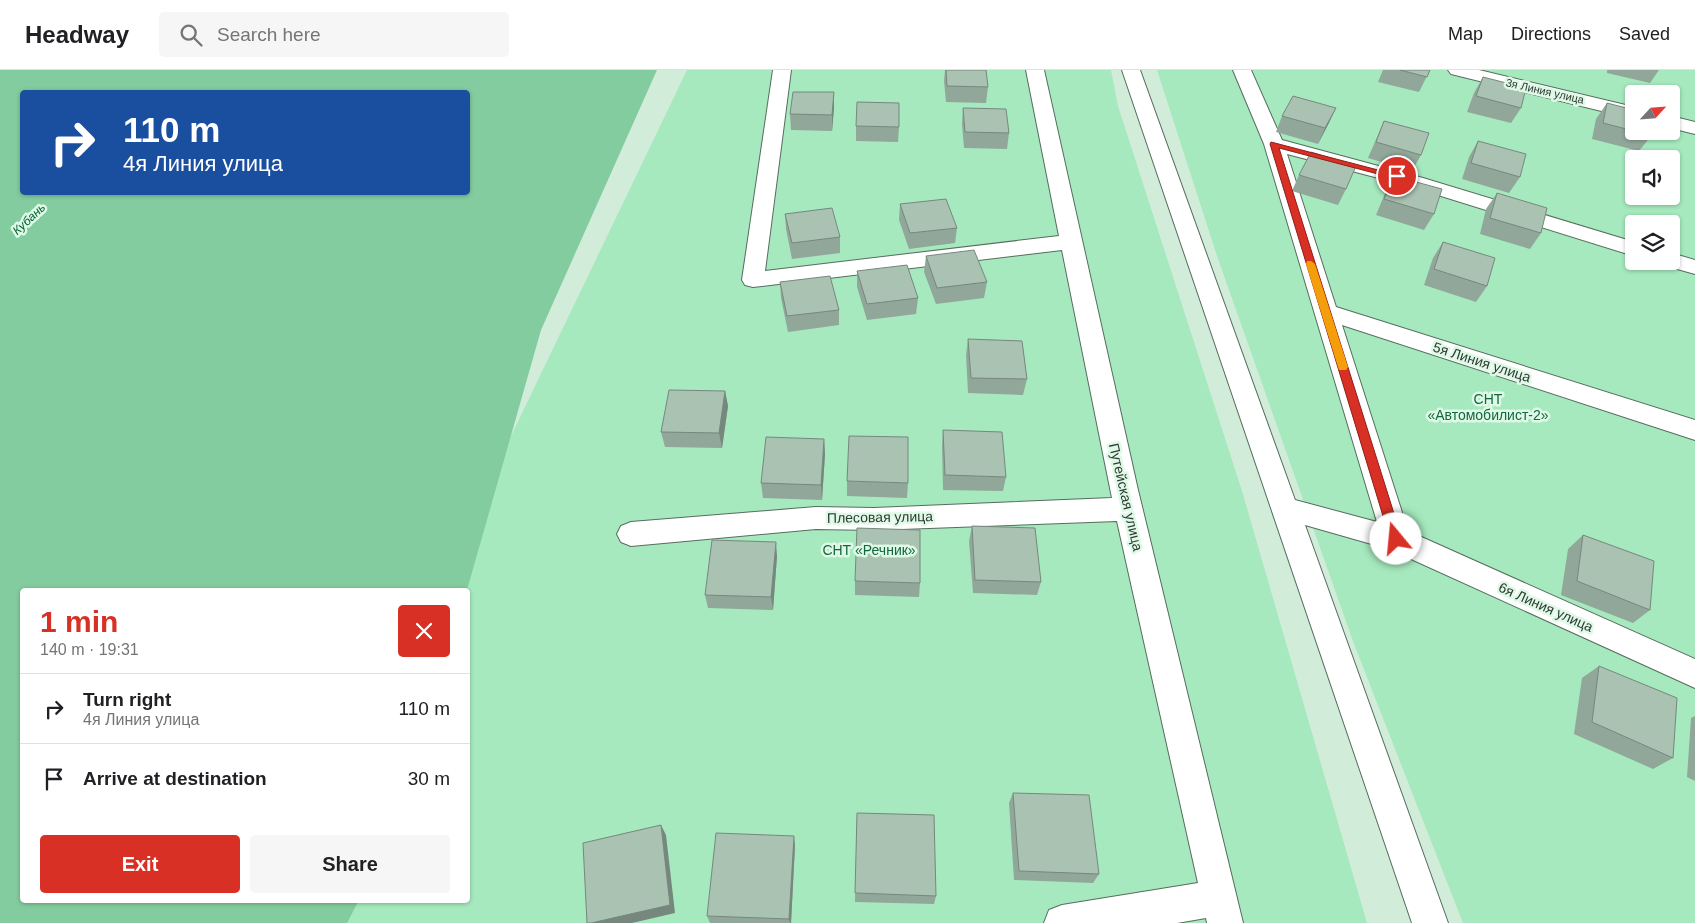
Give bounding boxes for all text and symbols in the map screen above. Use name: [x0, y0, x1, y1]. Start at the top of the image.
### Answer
search box: [159, 12, 509, 57]
text: Headway: [25, 21, 129, 48]
icon: search: [177, 21, 205, 49]
text: Search here: [217, 24, 321, 45]
text: Map: [1448, 24, 1483, 44]
text: Directions: [1511, 24, 1591, 44]
text: Saved: [1619, 24, 1670, 44]
street label: 3я Линия улица: [1505, 76, 1586, 106]
north arrow: [1625, 85, 1680, 140]
map controls: [1625, 85, 1680, 270]
icon: right: [40, 110, 105, 175]
text: 110 m: [123, 110, 220, 149]
button: sound: [1625, 150, 1680, 205]
text: 4я Линия улица: [123, 151, 283, 176]
pin: [1376, 155, 1418, 197]
icon: arrive: [1383, 162, 1411, 190]
water label: Кубань: [10, 200, 48, 238]
button: layers: [1625, 215, 1680, 270]
street label: 5я Линия улица: [1431, 339, 1533, 385]
park label: СНТ «Автомобилист-2»: [1427, 391, 1549, 423]
street label: Путейская улица: [1106, 442, 1146, 553]
street label: Плесовая улица: [827, 508, 933, 526]
position arrow: [1369, 512, 1421, 564]
park label: СНТ «Речник»: [822, 542, 916, 558]
street label: 6я Линия улица: [1496, 579, 1596, 635]
text: 1 min: [40, 605, 118, 638]
button: close: [398, 605, 450, 657]
text: 140 m · 19:31: [40, 641, 139, 658]
text: Turn right: [83, 689, 171, 710]
icon: right: [40, 695, 68, 723]
text: 110 m: [399, 698, 450, 719]
text: 4я Линия улица: [83, 711, 199, 728]
icon: arrive: [40, 765, 68, 793]
text: Arrive at destination: [83, 768, 267, 789]
text: 30 m: [408, 768, 450, 789]
button: Exit: [40, 835, 240, 893]
button: Share: [250, 835, 450, 893]

